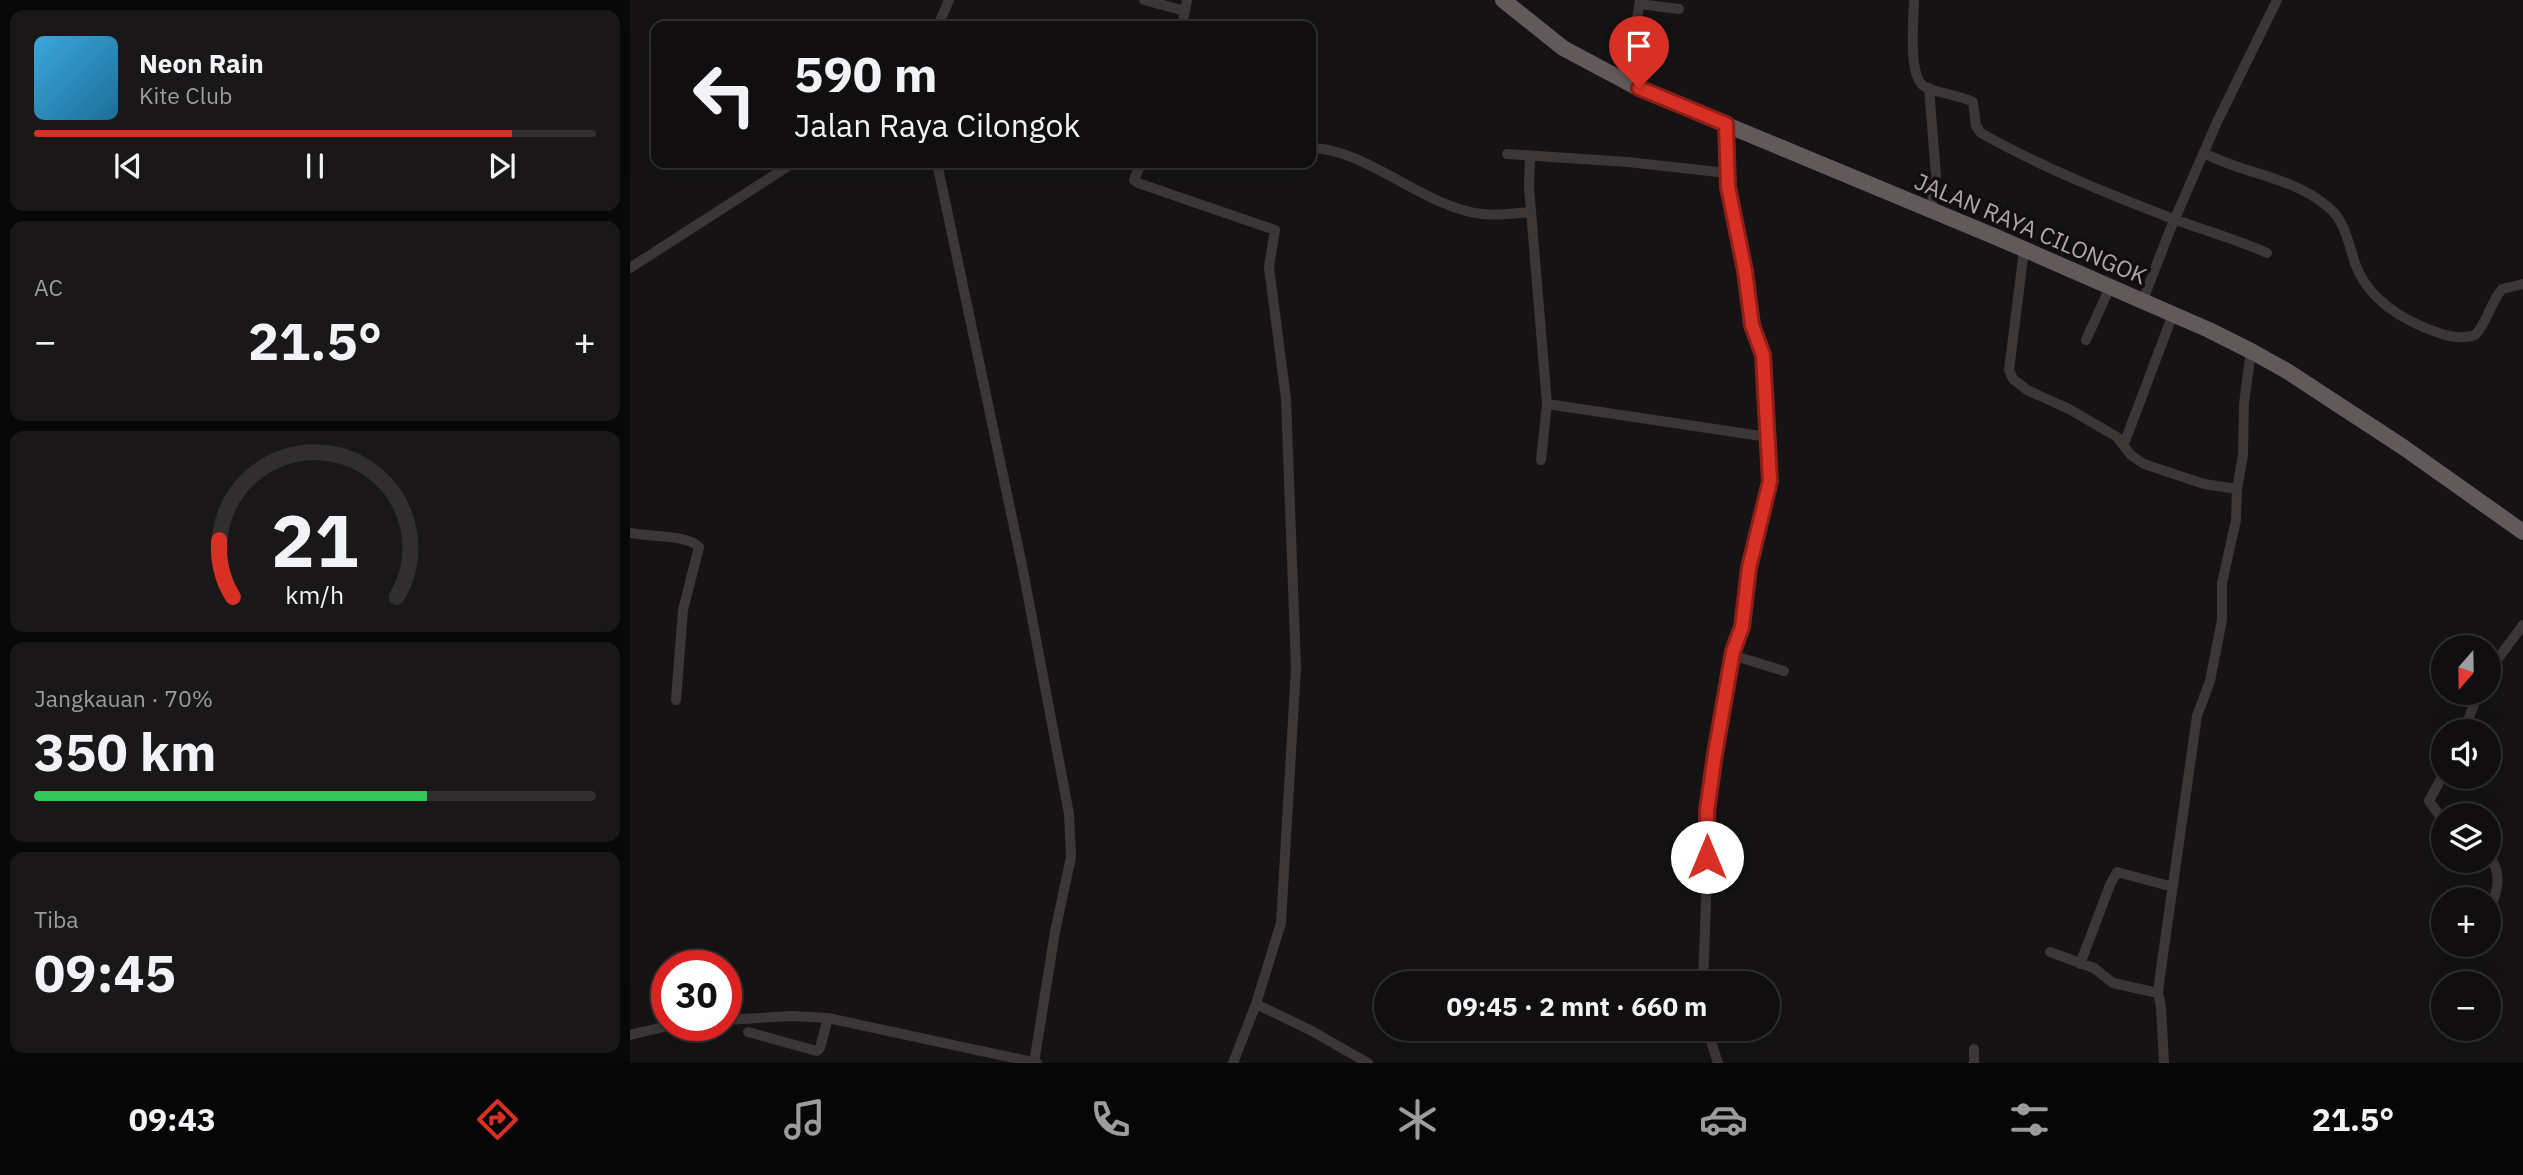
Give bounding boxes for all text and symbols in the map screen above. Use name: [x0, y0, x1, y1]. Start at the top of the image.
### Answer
pin: [1609, 16, 1669, 88]
icon: arrive: [1620, 27, 1658, 65]
text: 590 m: [794, 42, 938, 105]
text: Neon Rain: [139, 46, 264, 80]
icon: left: [679, 49, 770, 140]
text: Kite Club: [139, 80, 232, 110]
text: Jalan Raya Cilongok: [794, 104, 1080, 146]
icon: previous: [109, 147, 147, 185]
icon: pause: [296, 147, 334, 185]
icon: next: [483, 147, 521, 185]
street label: JALAN RAYA CILONGOK: [1910, 166, 2152, 291]
text: AC: [34, 272, 63, 302]
text: 21.5°: [248, 307, 382, 374]
text: −: [34, 316, 57, 365]
text: +: [573, 316, 596, 365]
text: 21: [271, 493, 359, 588]
text: km/h: [286, 578, 344, 611]
north arrow: [2431, 635, 2501, 705]
map controls: [2431, 635, 2501, 1041]
text: Jangkauan · 70%: [34, 683, 213, 713]
text: 350 km: [34, 718, 216, 785]
button: sound: [2431, 719, 2501, 789]
button: layers: [2431, 803, 2501, 873]
position arrow: [1670, 820, 1744, 894]
button: +: [2431, 887, 2501, 957]
text: Tiba: [34, 904, 79, 934]
text: 09:45: [34, 939, 176, 1006]
speed limit sign: 30: [651, 950, 742, 1041]
button: −: [2431, 971, 2501, 1041]
text: 09:45 · 2 mnt · 660 m: [1447, 989, 1707, 1023]
icon: directions: [473, 1095, 522, 1144]
icon: music: [780, 1095, 829, 1144]
icon: phone: [1086, 1095, 1135, 1144]
icon: climate: [1393, 1095, 1442, 1144]
icon: car: [1699, 1095, 1748, 1144]
icon: filters: [2005, 1095, 2054, 1144]
text: 09:43: [129, 1098, 216, 1140]
text: 21.5°: [2312, 1098, 2394, 1140]

